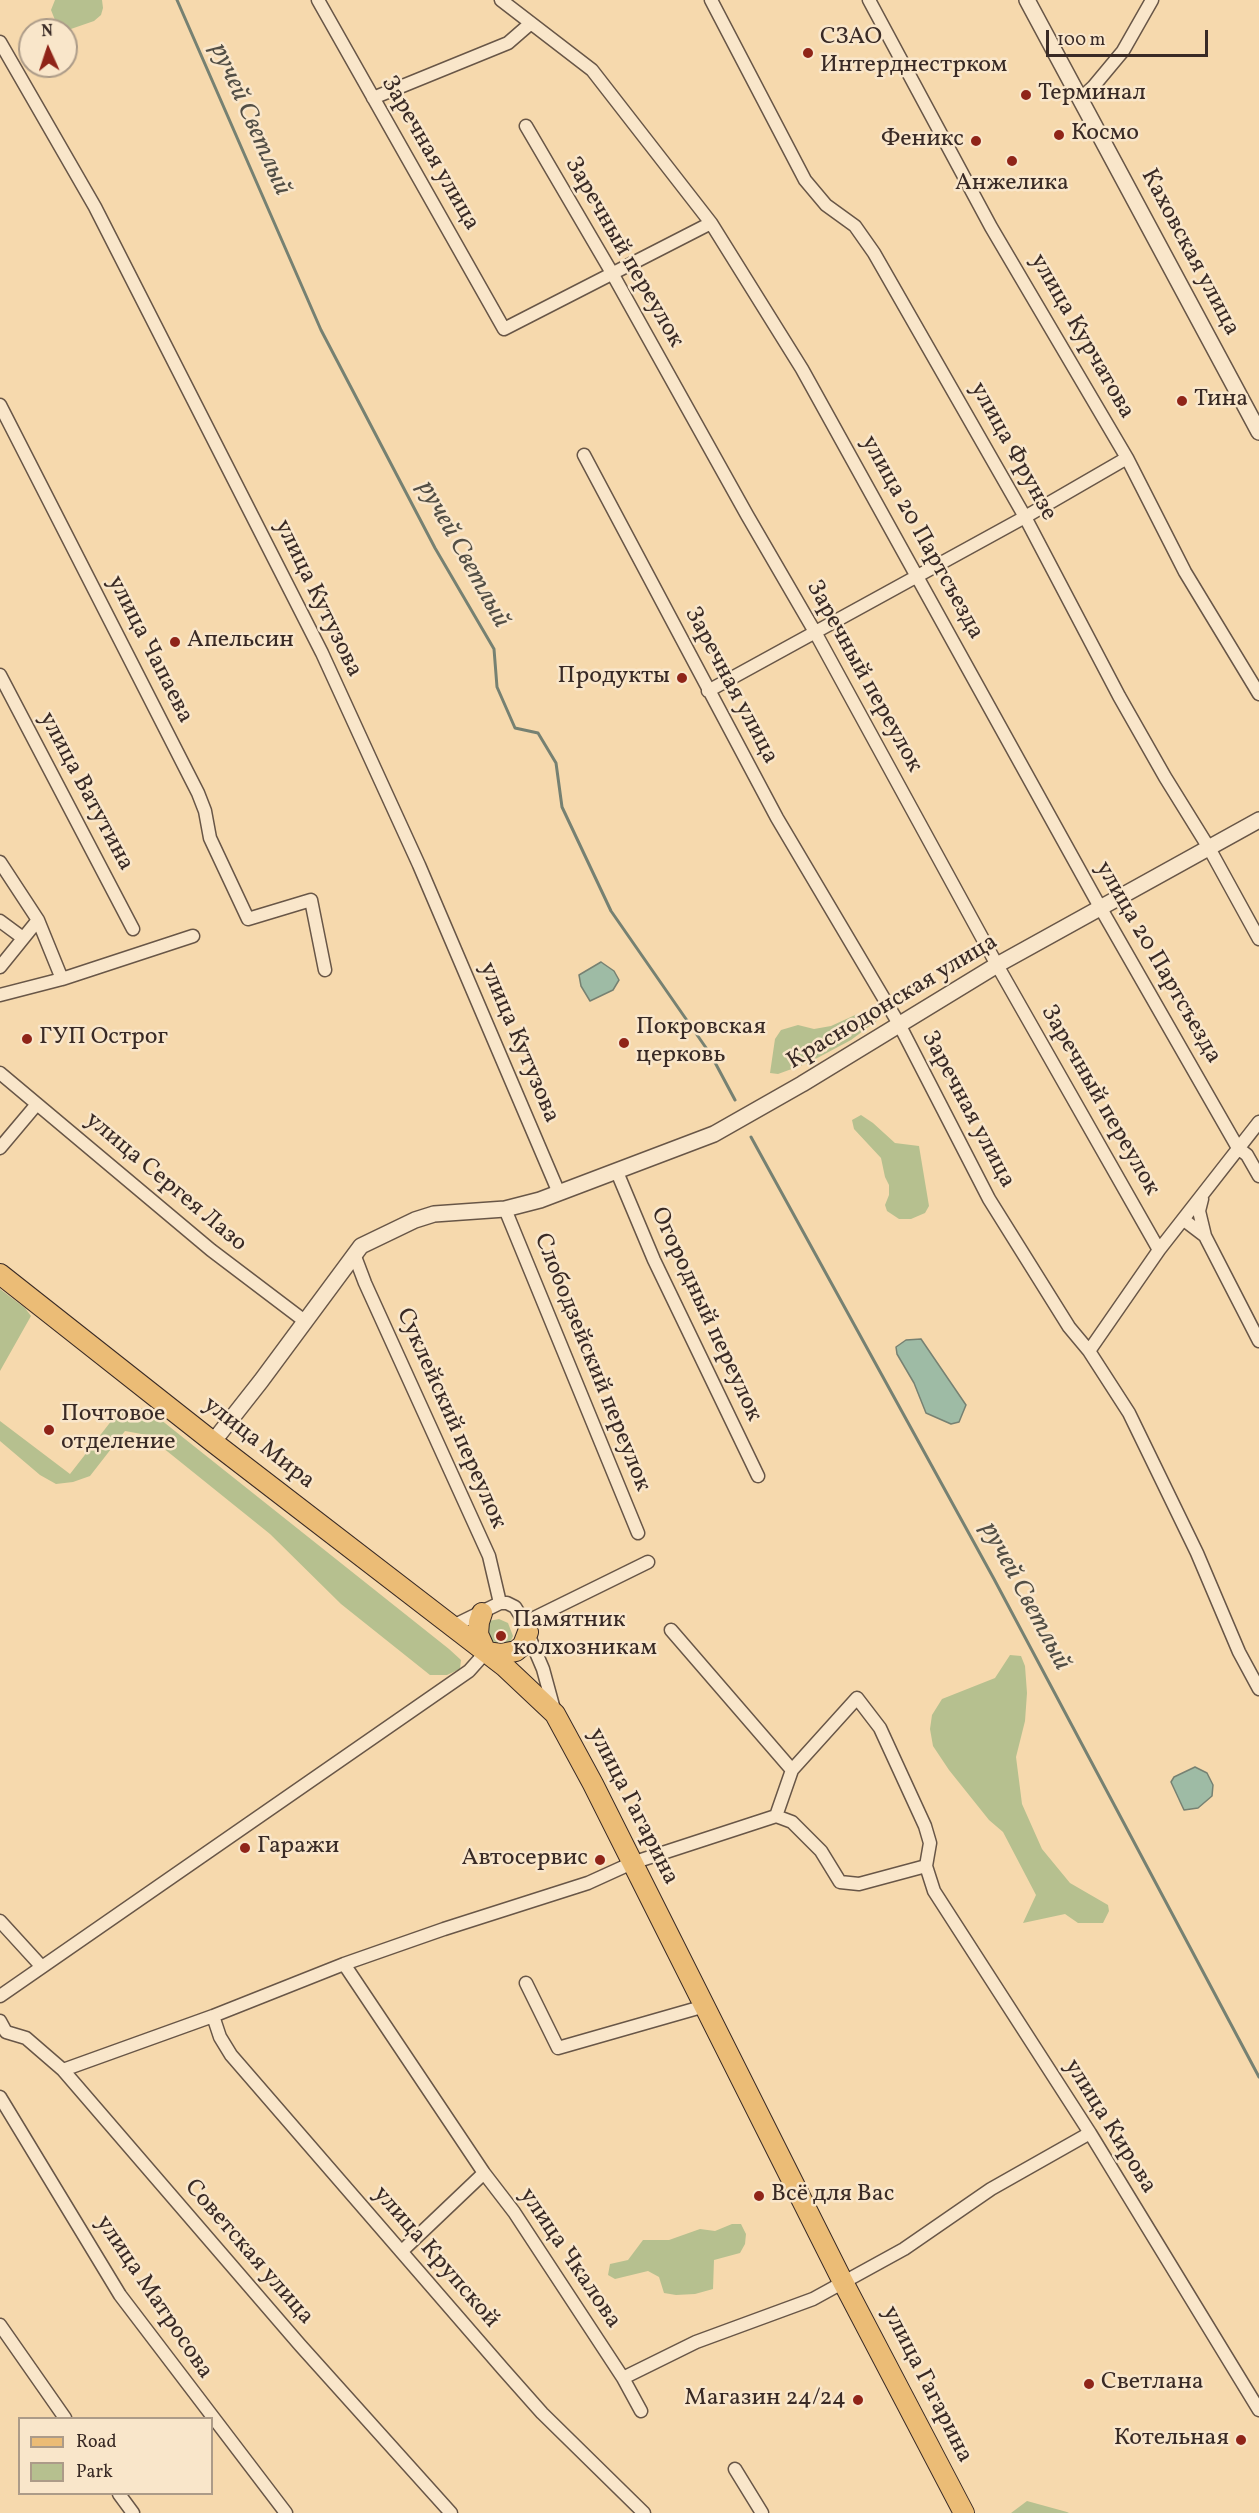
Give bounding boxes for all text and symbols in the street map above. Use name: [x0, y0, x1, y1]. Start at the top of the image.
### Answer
north arrow: [18, 18, 78, 78]
scale bar: [1049, 18, 1211, 56]
text: N: [41, 21, 54, 43]
place label: СЗАО Интерднестрком: [820, 25, 1007, 81]
text: 100 m: [1057, 28, 1106, 53]
water label: ручей Светлый: [201, 39, 297, 201]
marker: СЗАО Интерднестрком: [801, 46, 815, 60]
street label: Заречная улица: [373, 72, 485, 236]
place label: Терминал: [1038, 81, 1146, 109]
marker: Терминал: [1019, 88, 1033, 102]
place label: Космо: [1071, 121, 1139, 149]
place label: Феникс: [881, 127, 964, 155]
marker: Космо: [1052, 128, 1066, 142]
marker: Феникс: [969, 134, 983, 148]
street label: Заречный переулок: [557, 153, 689, 353]
marker: Анжелика: [1005, 154, 1019, 168]
street label: Каховская улица: [1133, 165, 1245, 341]
place label: Анжелика: [955, 171, 1069, 199]
street label: улица Курчатова: [1022, 249, 1140, 425]
street label: улица Фрунзе: [962, 378, 1062, 526]
place label: Тина: [1194, 387, 1248, 415]
marker: Тина: [1175, 394, 1189, 408]
street label: улица 20 Партсъезда: [853, 431, 989, 645]
water label: ручей Светлый: [409, 476, 515, 634]
street label: улица Кутузова: [266, 516, 368, 682]
street label: улица Чапаева: [99, 571, 199, 729]
street label: Заречный переулок: [798, 576, 928, 778]
street label: Заречная улица: [677, 603, 783, 769]
place label: Апельсин: [187, 628, 294, 656]
marker: Апельсин: [168, 635, 182, 649]
place label: Продукты: [558, 664, 670, 692]
marker: Продукты: [675, 671, 689, 685]
street label: улица Ватутина: [31, 708, 139, 876]
street label: улица 20 Партсъезда: [1087, 857, 1227, 1069]
street label: Краснодонская улица: [782, 929, 1004, 1077]
street label: улица Кутузова: [471, 958, 565, 1128]
street label: Заречный переулок: [1033, 1001, 1165, 1201]
place label: Покровская церковь: [636, 1015, 766, 1071]
place label: ГУП Острог: [39, 1025, 168, 1053]
street label: Заречная улица: [914, 1027, 1020, 1193]
marker: ГУП Острог: [20, 1032, 34, 1046]
marker: Покровская церковь: [617, 1036, 631, 1050]
street label: улица Сергея Лазо: [78, 1107, 252, 1259]
street label: Огородный переулок: [643, 1203, 767, 1427]
street label: Слободзейский переулок: [526, 1230, 656, 1496]
street label: Суклейский переулок: [388, 1304, 512, 1534]
street label: улица Мира: [196, 1391, 320, 1497]
place label: Почтовое отделение: [61, 1402, 176, 1458]
marker: Почтовое отделение: [42, 1423, 56, 1437]
water label: ручей Светлый: [972, 1517, 1076, 1677]
place label: Памятник колхозникам: [513, 1608, 657, 1664]
marker: Памятник колхозникам: [494, 1629, 508, 1643]
street label: улица Гагарина: [580, 1724, 684, 1890]
place label: Гаражи: [257, 1834, 339, 1862]
marker: Гаражи: [238, 1841, 252, 1855]
place label: Автосервис: [462, 1846, 588, 1874]
marker: Автосервис: [593, 1853, 607, 1867]
street label: улица Кирова: [1056, 2054, 1162, 2200]
street label: Советская улица: [177, 2174, 319, 2332]
street label: улица Крупской: [365, 2181, 505, 2335]
place label: Всё для Вас: [771, 2182, 894, 2210]
street label: улица Чкалова: [511, 2183, 627, 2335]
marker: Всё для Вас: [752, 2189, 766, 2203]
street label: улица Матросова: [88, 2211, 218, 2385]
street label: улица Гагарина: [874, 2302, 978, 2468]
place label: Светлана: [1101, 2370, 1204, 2398]
marker: Светлана: [1082, 2377, 1096, 2391]
place label: Магазин 24/24: [684, 2386, 846, 2414]
marker: Магазин 24/24: [851, 2393, 865, 2407]
legend: [18, 2417, 213, 2495]
place label: Котельная: [1114, 2426, 1229, 2454]
text: Road: [76, 2430, 117, 2455]
marker: Котельная: [1234, 2433, 1248, 2447]
text: Park: [76, 2460, 113, 2485]

